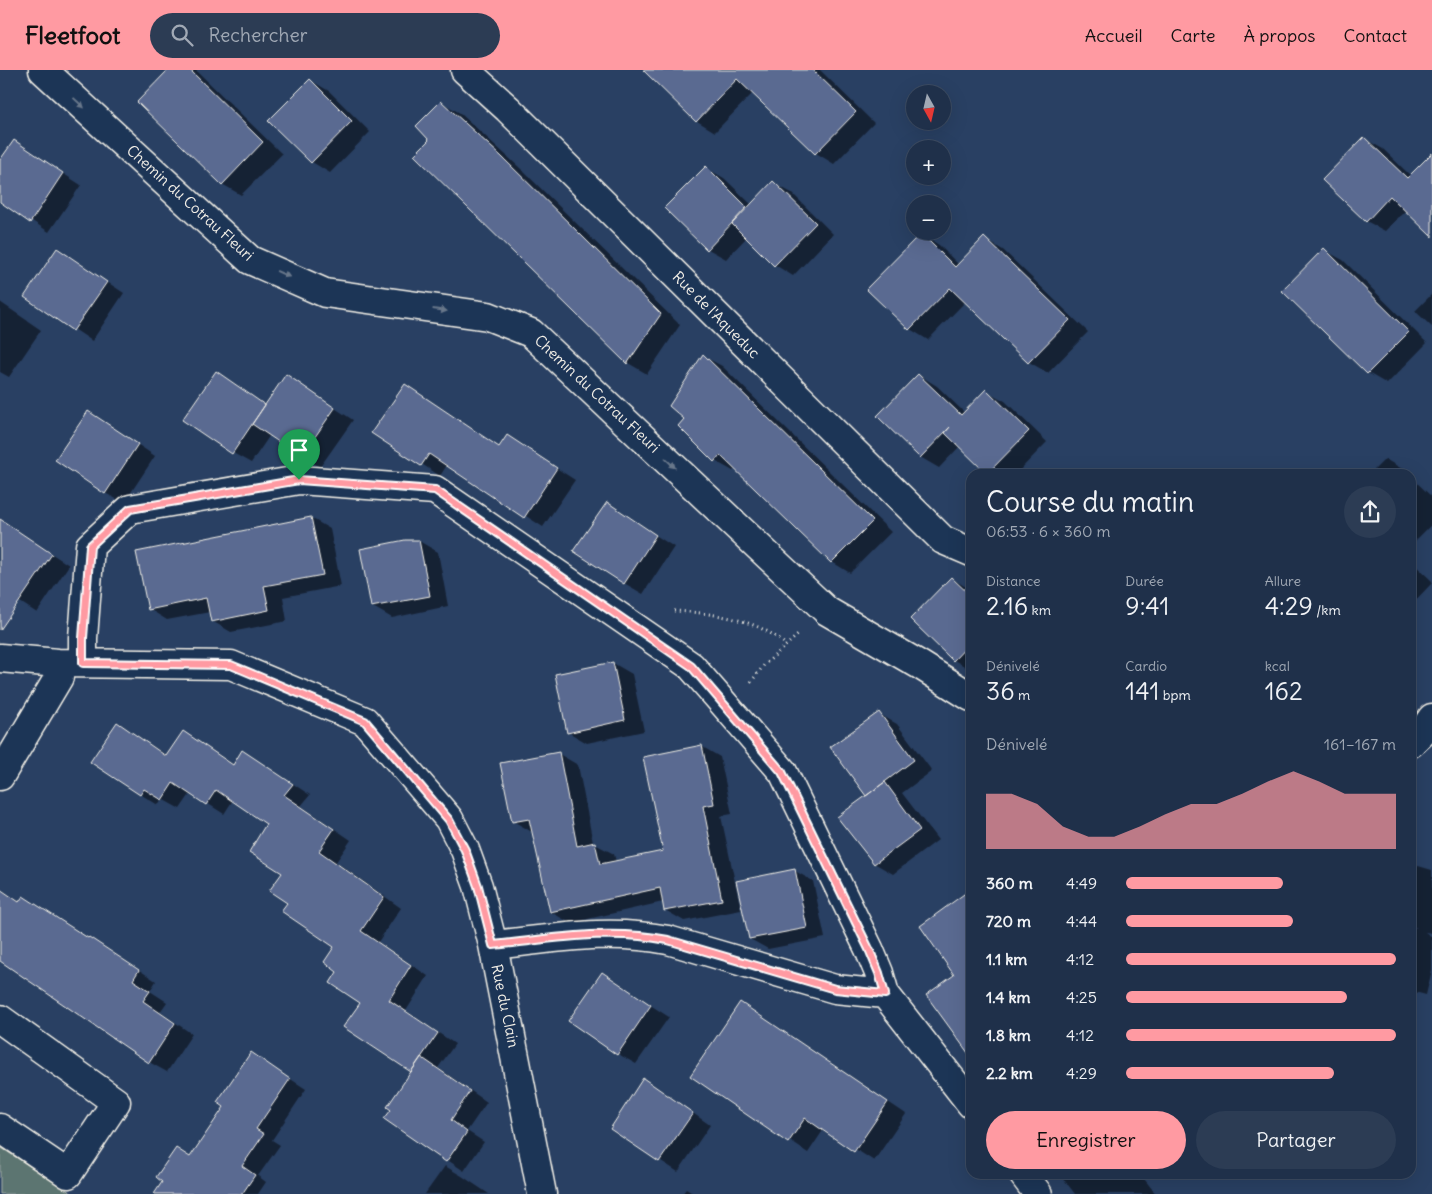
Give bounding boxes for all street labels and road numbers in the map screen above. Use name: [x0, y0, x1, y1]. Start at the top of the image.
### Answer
street label: Chemin du Cotrau Fleuri: [123, 141, 258, 265]
street label: Rue de l'Aqueduc: [669, 267, 764, 363]
street label: Chemin du Cotrau Fleuri: [531, 331, 664, 457]
street label: Rue du Clain: [487, 962, 524, 1050]

